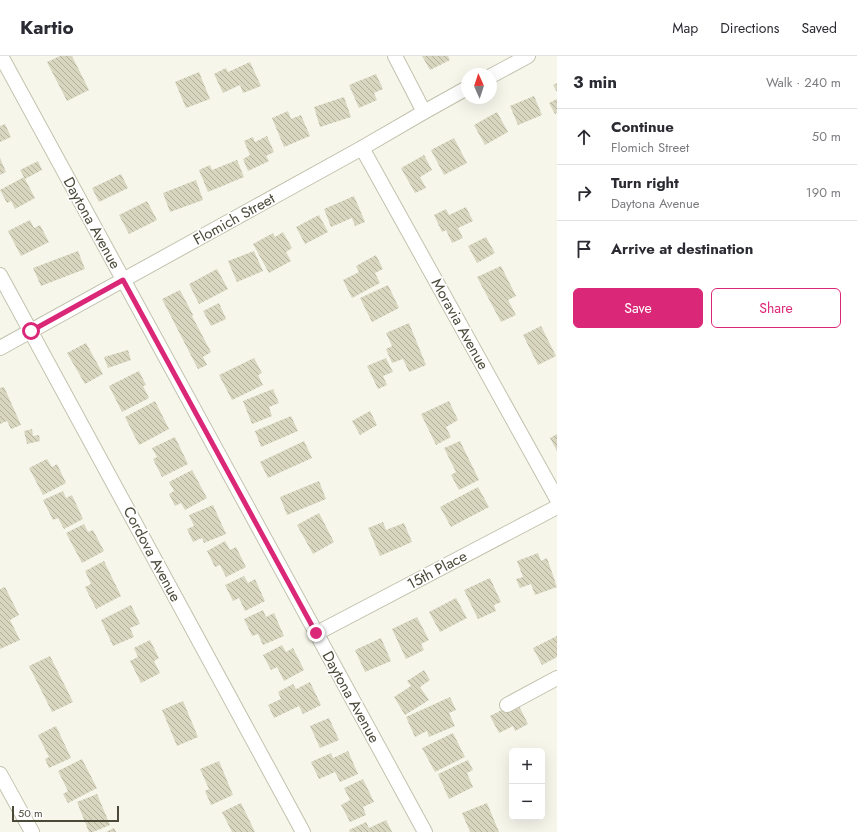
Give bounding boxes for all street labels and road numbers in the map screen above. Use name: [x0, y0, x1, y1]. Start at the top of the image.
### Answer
street label: Daytona Avenue: [58, 173, 126, 273]
street label: Flomich Street: [189, 187, 279, 250]
street label: Moravia Avenue: [426, 274, 494, 374]
street label: Cordova Avenue: [118, 502, 187, 606]
street label: 15th Place: [403, 545, 471, 595]
street label: Daytona Avenue: [317, 647, 385, 747]

